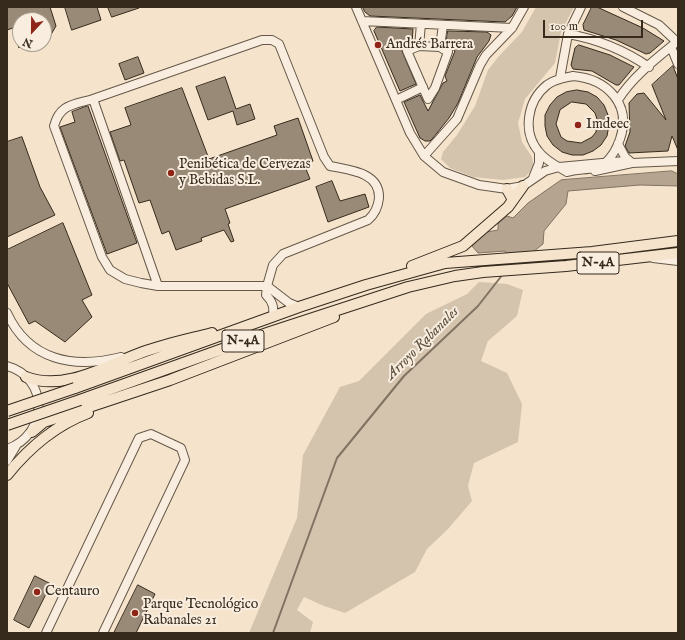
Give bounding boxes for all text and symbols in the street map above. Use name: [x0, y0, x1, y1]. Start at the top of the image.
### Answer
north arrow: [12, 12, 52, 52]
scale bar: [545, 12, 645, 38]
text: 100 m: [550, 19, 578, 34]
text: N: [21, 34, 35, 50]
place label: Andrés Barrera: [386, 37, 473, 53]
marker: Andrés Barrera: [373, 40, 383, 50]
place label: Imdeec: [586, 117, 629, 133]
marker: Imdeec: [573, 120, 583, 130]
place label: Penibética de Cervezas y Bebidas S.L.: [179, 157, 311, 190]
marker: Penibética de Cervezas y Bebidas S.L.: [166, 168, 176, 178]
road number: N-4A: [577, 252, 619, 274]
water label: Arroyo Rabanales: [383, 304, 463, 384]
road number: N-4A: [222, 330, 264, 352]
place label: Centauro: [45, 584, 100, 600]
marker: Centauro: [32, 587, 42, 597]
place label: Parque Tecnológico Rabanales 21: [143, 597, 258, 630]
marker: Parque Tecnológico Rabanales 21: [130, 608, 140, 618]

